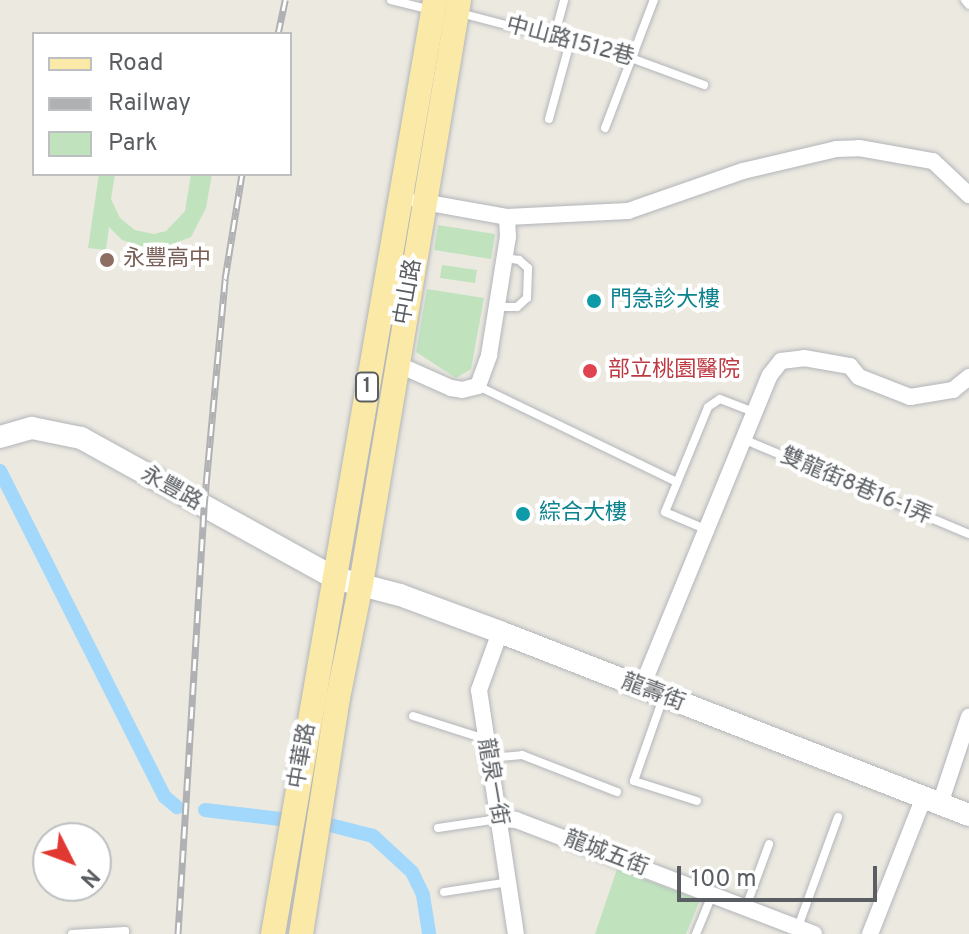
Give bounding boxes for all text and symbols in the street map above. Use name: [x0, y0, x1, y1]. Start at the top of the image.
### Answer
street label: 中山路1512巷: [503, 12, 637, 72]
legend: [32, 32, 292, 176]
text: Road: [108, 49, 164, 79]
text: Railway: [108, 89, 191, 119]
text: Park: [108, 129, 158, 159]
place label: 永豐高中: [123, 247, 211, 273]
marker: 永豐高中: [98, 251, 116, 269]
street label: 中山路: [390, 257, 428, 327]
place label: 門急診大樓: [610, 288, 720, 314]
marker: 門急診大樓: [585, 292, 603, 310]
place label: 部立桃園醫院: [608, 358, 740, 384]
marker: 部立桃園醫院: [579, 360, 601, 382]
road number: 1: [355, 371, 379, 403]
street label: 雙龍街8巷16-1弄: [776, 443, 936, 531]
street label: 永豐路: [136, 461, 206, 517]
place label: 綜合大樓: [539, 501, 627, 527]
marker: 綜合大樓: [514, 505, 532, 523]
street label: 龍壽街: [617, 669, 689, 717]
street label: 中華路: [284, 721, 322, 791]
street label: 龍泉一街: [471, 736, 513, 828]
north arrow: [32, 822, 112, 902]
street label: 龍城五街: [560, 826, 652, 882]
scale bar: [681, 850, 881, 900]
text: N: [73, 862, 104, 892]
text: 100 m: [691, 865, 757, 895]

